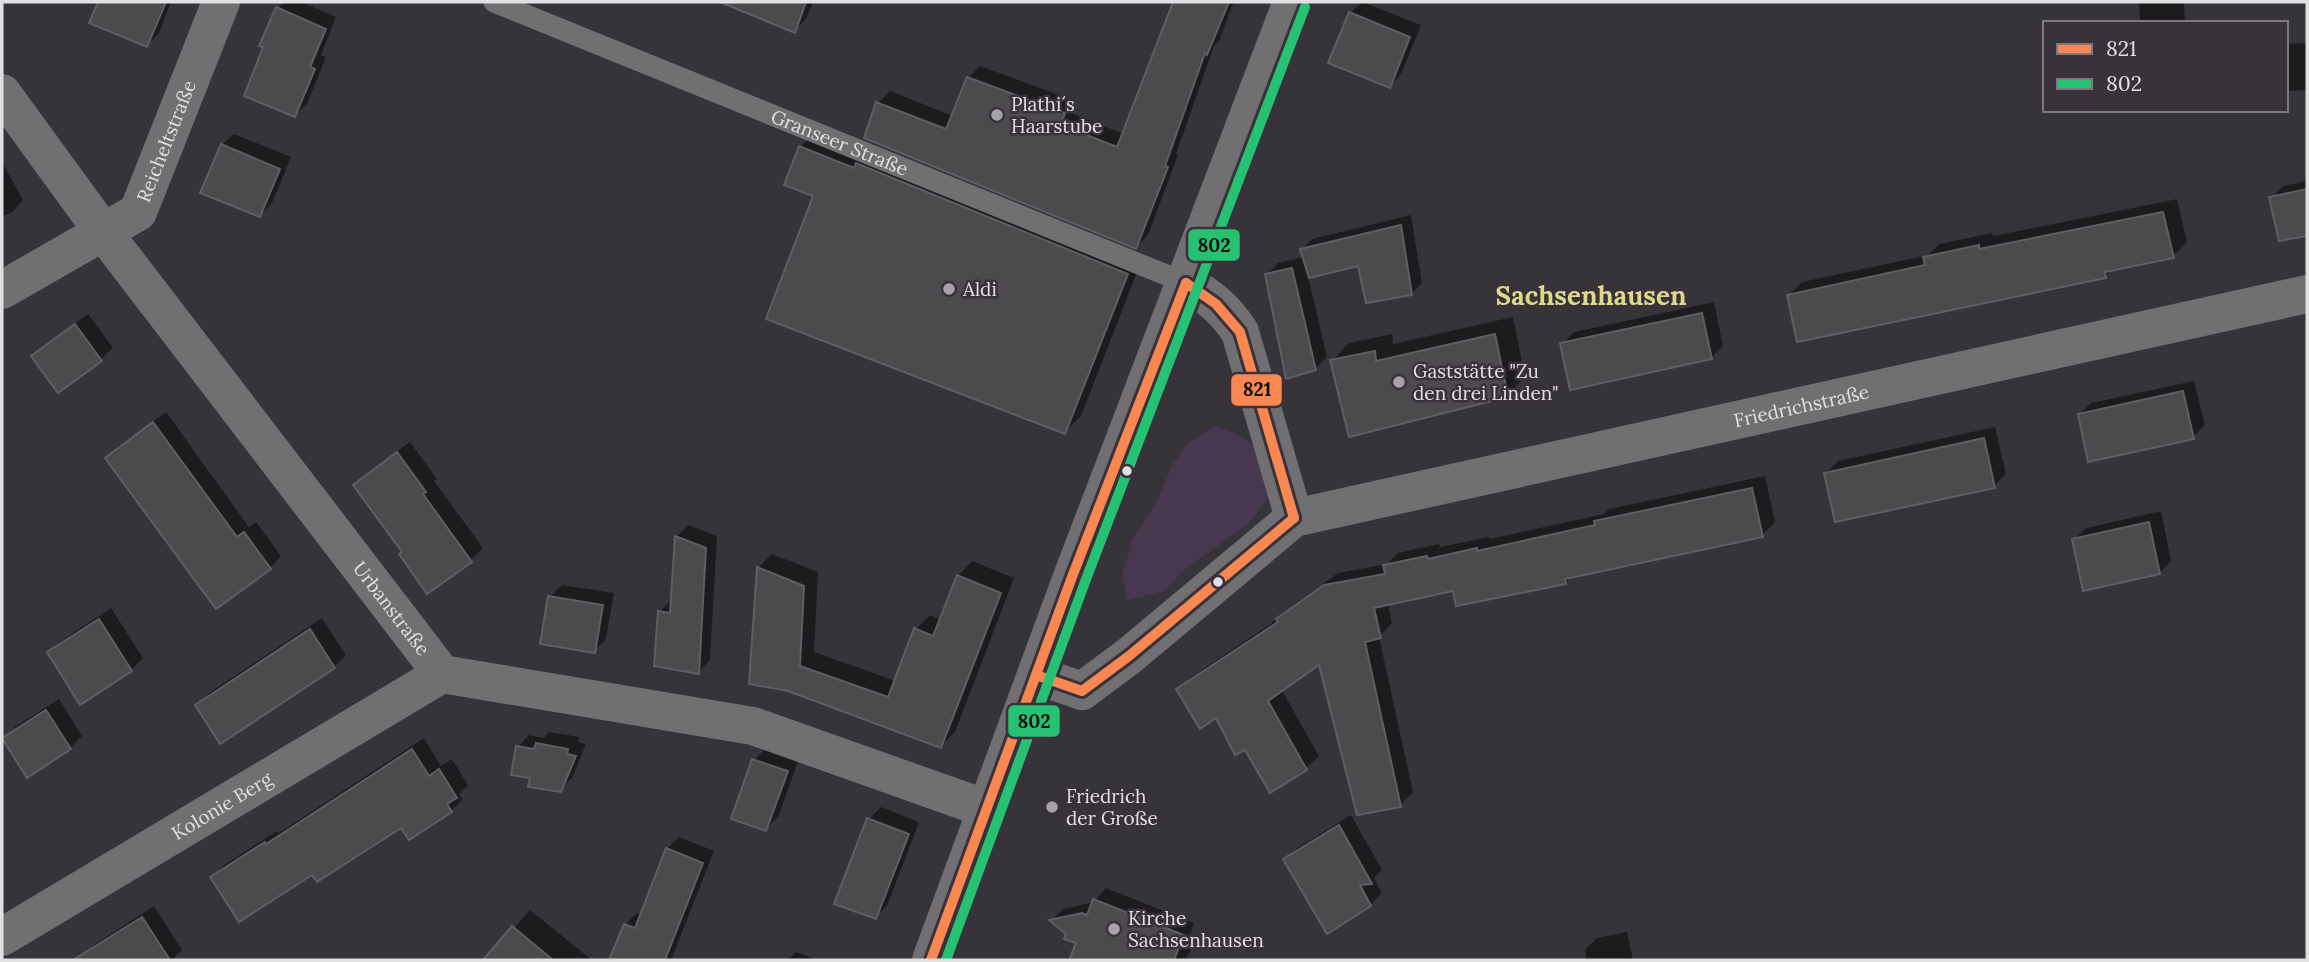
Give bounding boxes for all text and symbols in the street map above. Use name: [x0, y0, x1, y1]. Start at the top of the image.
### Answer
legend: [2043, 21, 2288, 112]
text: 821: [2106, 35, 2137, 62]
text: 802: [2106, 70, 2142, 97]
street label: Reicheltstraße: [131, 77, 201, 206]
place label: Plathi´s Haarstube: [1011, 92, 1102, 138]
street label: Granseer Straße: [768, 104, 912, 181]
marker: Plathi´s Haarstube: [989, 107, 1005, 123]
line badge: 802: [1187, 228, 1241, 262]
text: 802: [1197, 233, 1231, 257]
place label: Aldi: [962, 277, 997, 301]
district label: Sachsenhausen: [1496, 279, 1687, 312]
marker: Aldi: [941, 281, 957, 297]
place label: Gaststätte "Zu den drei Linden": [1413, 359, 1559, 405]
line badge: 821: [1230, 373, 1283, 407]
marker: Gaststätte "Zu den drei Linden": [1391, 374, 1407, 390]
text: 821: [1243, 377, 1271, 401]
street label: Friedrichstraße: [1731, 379, 1871, 432]
unlabelled marker: [1120, 464, 1134, 478]
street label: Urbanstraße: [348, 556, 435, 660]
unlabelled marker: [1211, 575, 1225, 589]
line badge: 802: [1007, 704, 1061, 738]
text: 802: [1017, 709, 1051, 733]
street label: Kolonie Berg: [167, 766, 277, 845]
place label: Friedrich der Große: [1066, 784, 1158, 830]
marker: Friedrich der Große: [1044, 799, 1060, 815]
place label: Kirche Sachsenhausen: [1128, 906, 1264, 952]
marker: Kirche Sachsenhausen: [1106, 921, 1122, 937]

